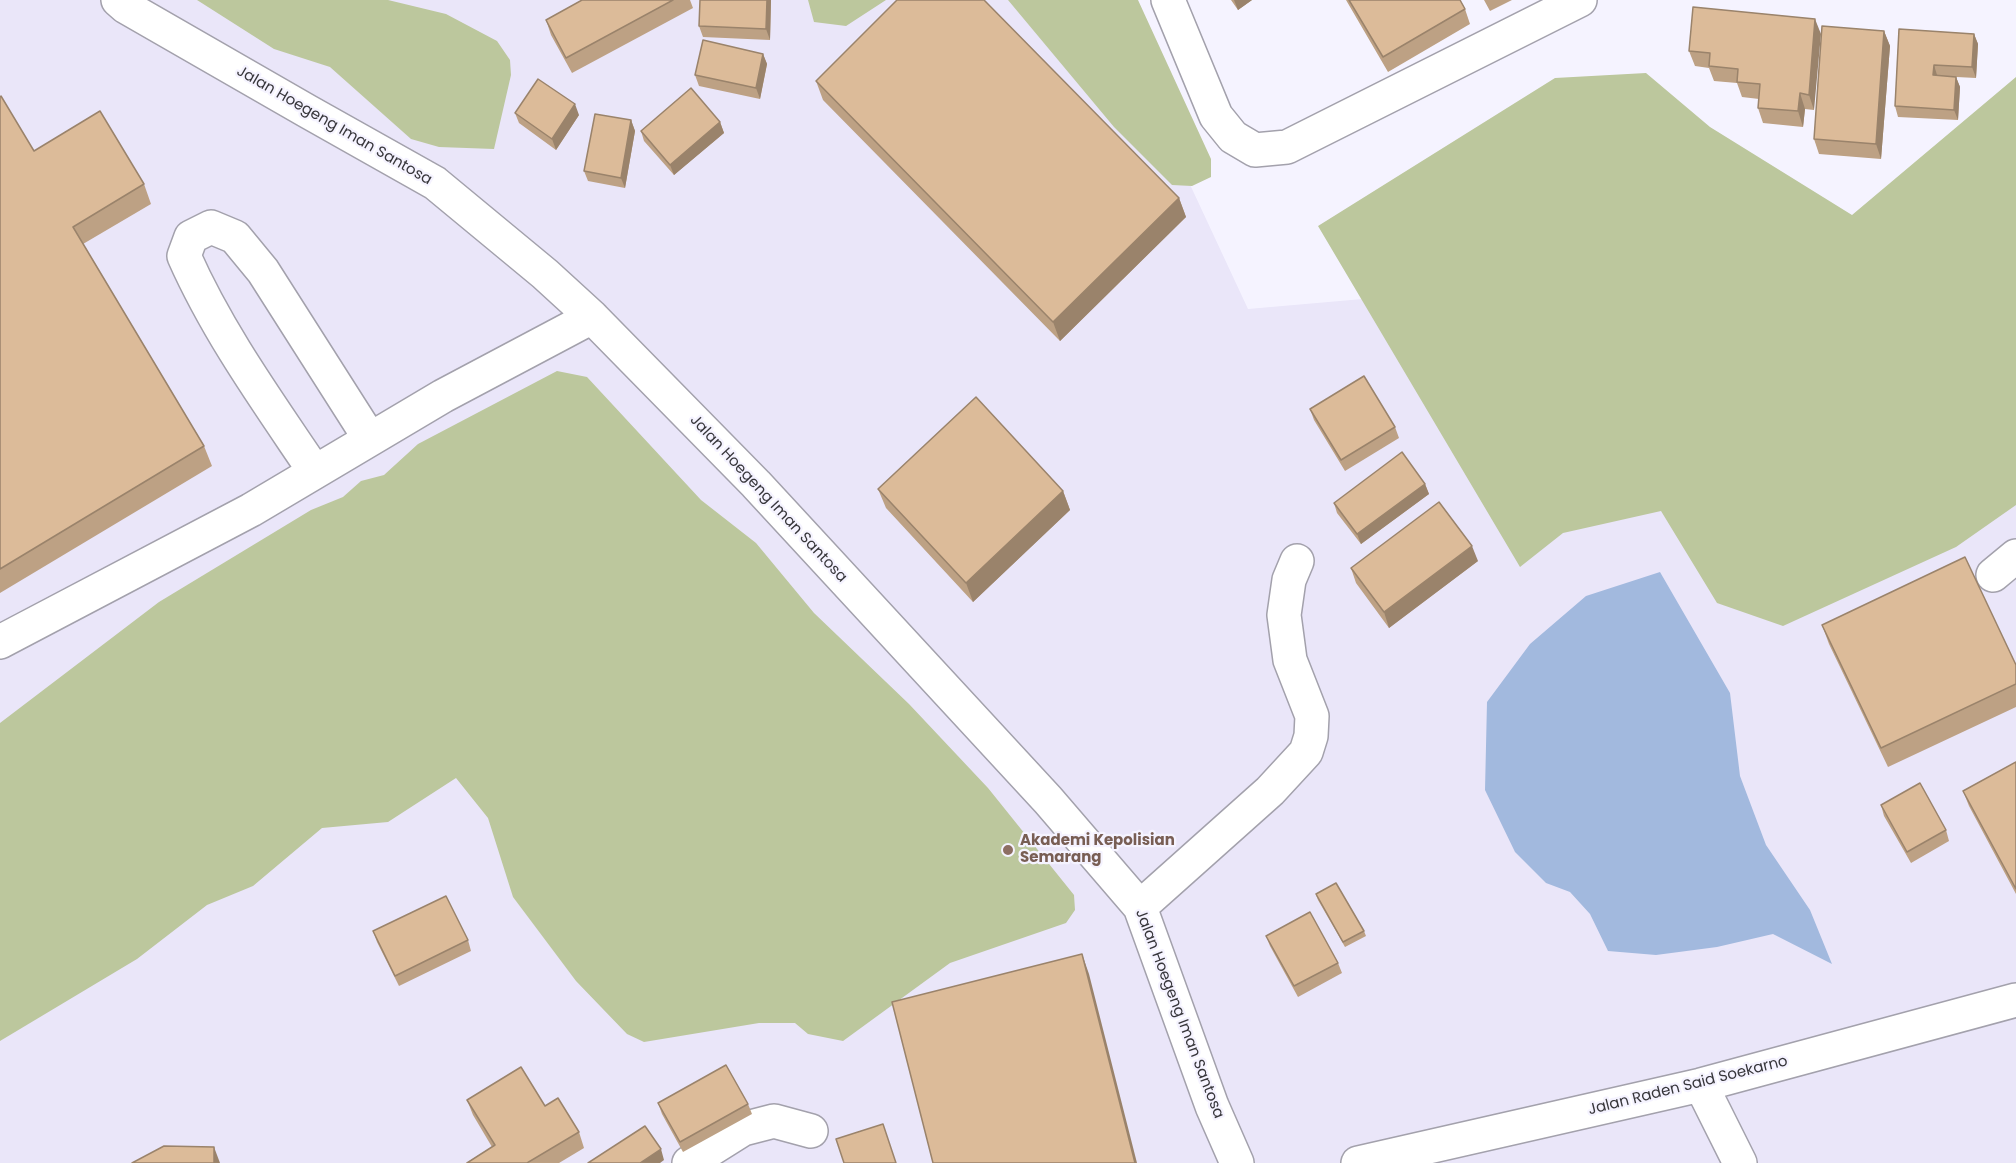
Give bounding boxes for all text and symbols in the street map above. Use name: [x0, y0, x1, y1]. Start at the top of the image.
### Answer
street label: Jalan Hoegeng Iman Santosa: [233, 63, 435, 189]
street label: Jalan Hoegeng Iman Santosa: [686, 412, 850, 586]
place label: Akademi Kepolisian Semarang: [1020, 832, 1175, 867]
marker: Akademi Kepolisian Semarang: [1001, 843, 1015, 857]
street label: Jalan Hoegeng Iman Santosa: [1131, 907, 1227, 1121]
street label: Jalan Raden Said Soekarno: [1586, 1052, 1790, 1120]

